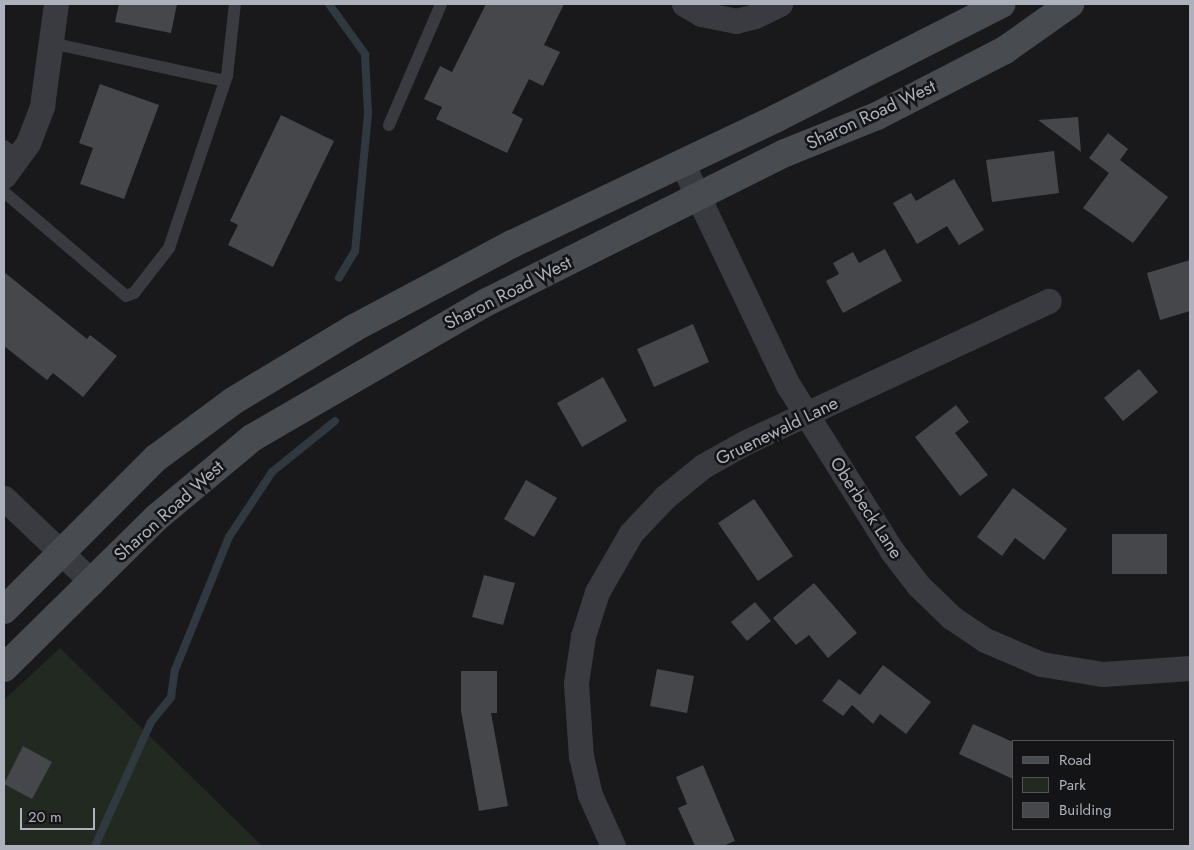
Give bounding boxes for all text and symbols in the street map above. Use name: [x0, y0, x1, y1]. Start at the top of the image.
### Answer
street label: Sharon Road West: [803, 76, 939, 154]
street label: Sharon Road West: [441, 252, 575, 334]
street label: Gruenewald Lane: [712, 392, 842, 470]
street label: Oberbeck Lane: [825, 453, 907, 563]
street label: Sharon Road West: [110, 456, 228, 566]
legend: [1012, 740, 1174, 830]
text: Road: [1059, 749, 1091, 771]
text: Park: [1059, 774, 1086, 796]
scale bar: [22, 798, 98, 830]
text: Building: [1059, 799, 1111, 821]
text: 20 m: [28, 806, 62, 828]

